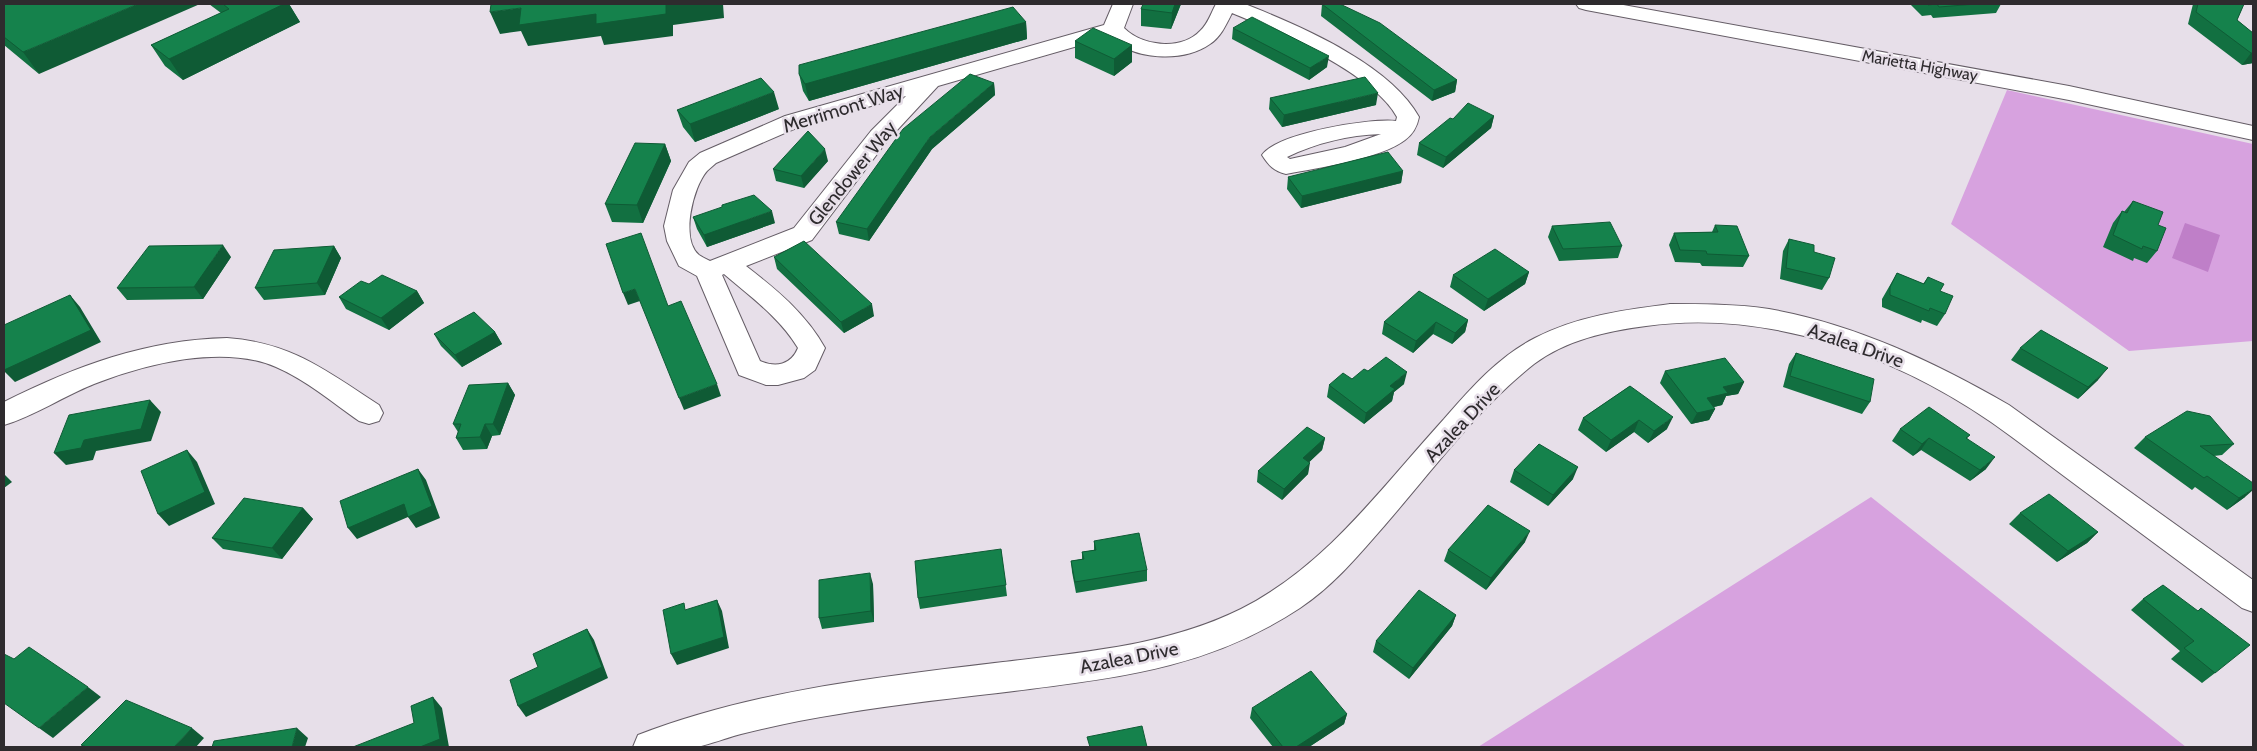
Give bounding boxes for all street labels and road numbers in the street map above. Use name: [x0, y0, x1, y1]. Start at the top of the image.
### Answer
street label: Marietta Highway: [1860, 46, 1979, 85]
street label: Merrimont Way: [780, 79, 907, 138]
street label: Glendower Way: [803, 116, 902, 230]
street label: Azalea Drive: [1805, 318, 1907, 373]
street label: Azalea Drive: [1420, 378, 1505, 467]
street label: Azalea Drive: [1078, 637, 1181, 678]

